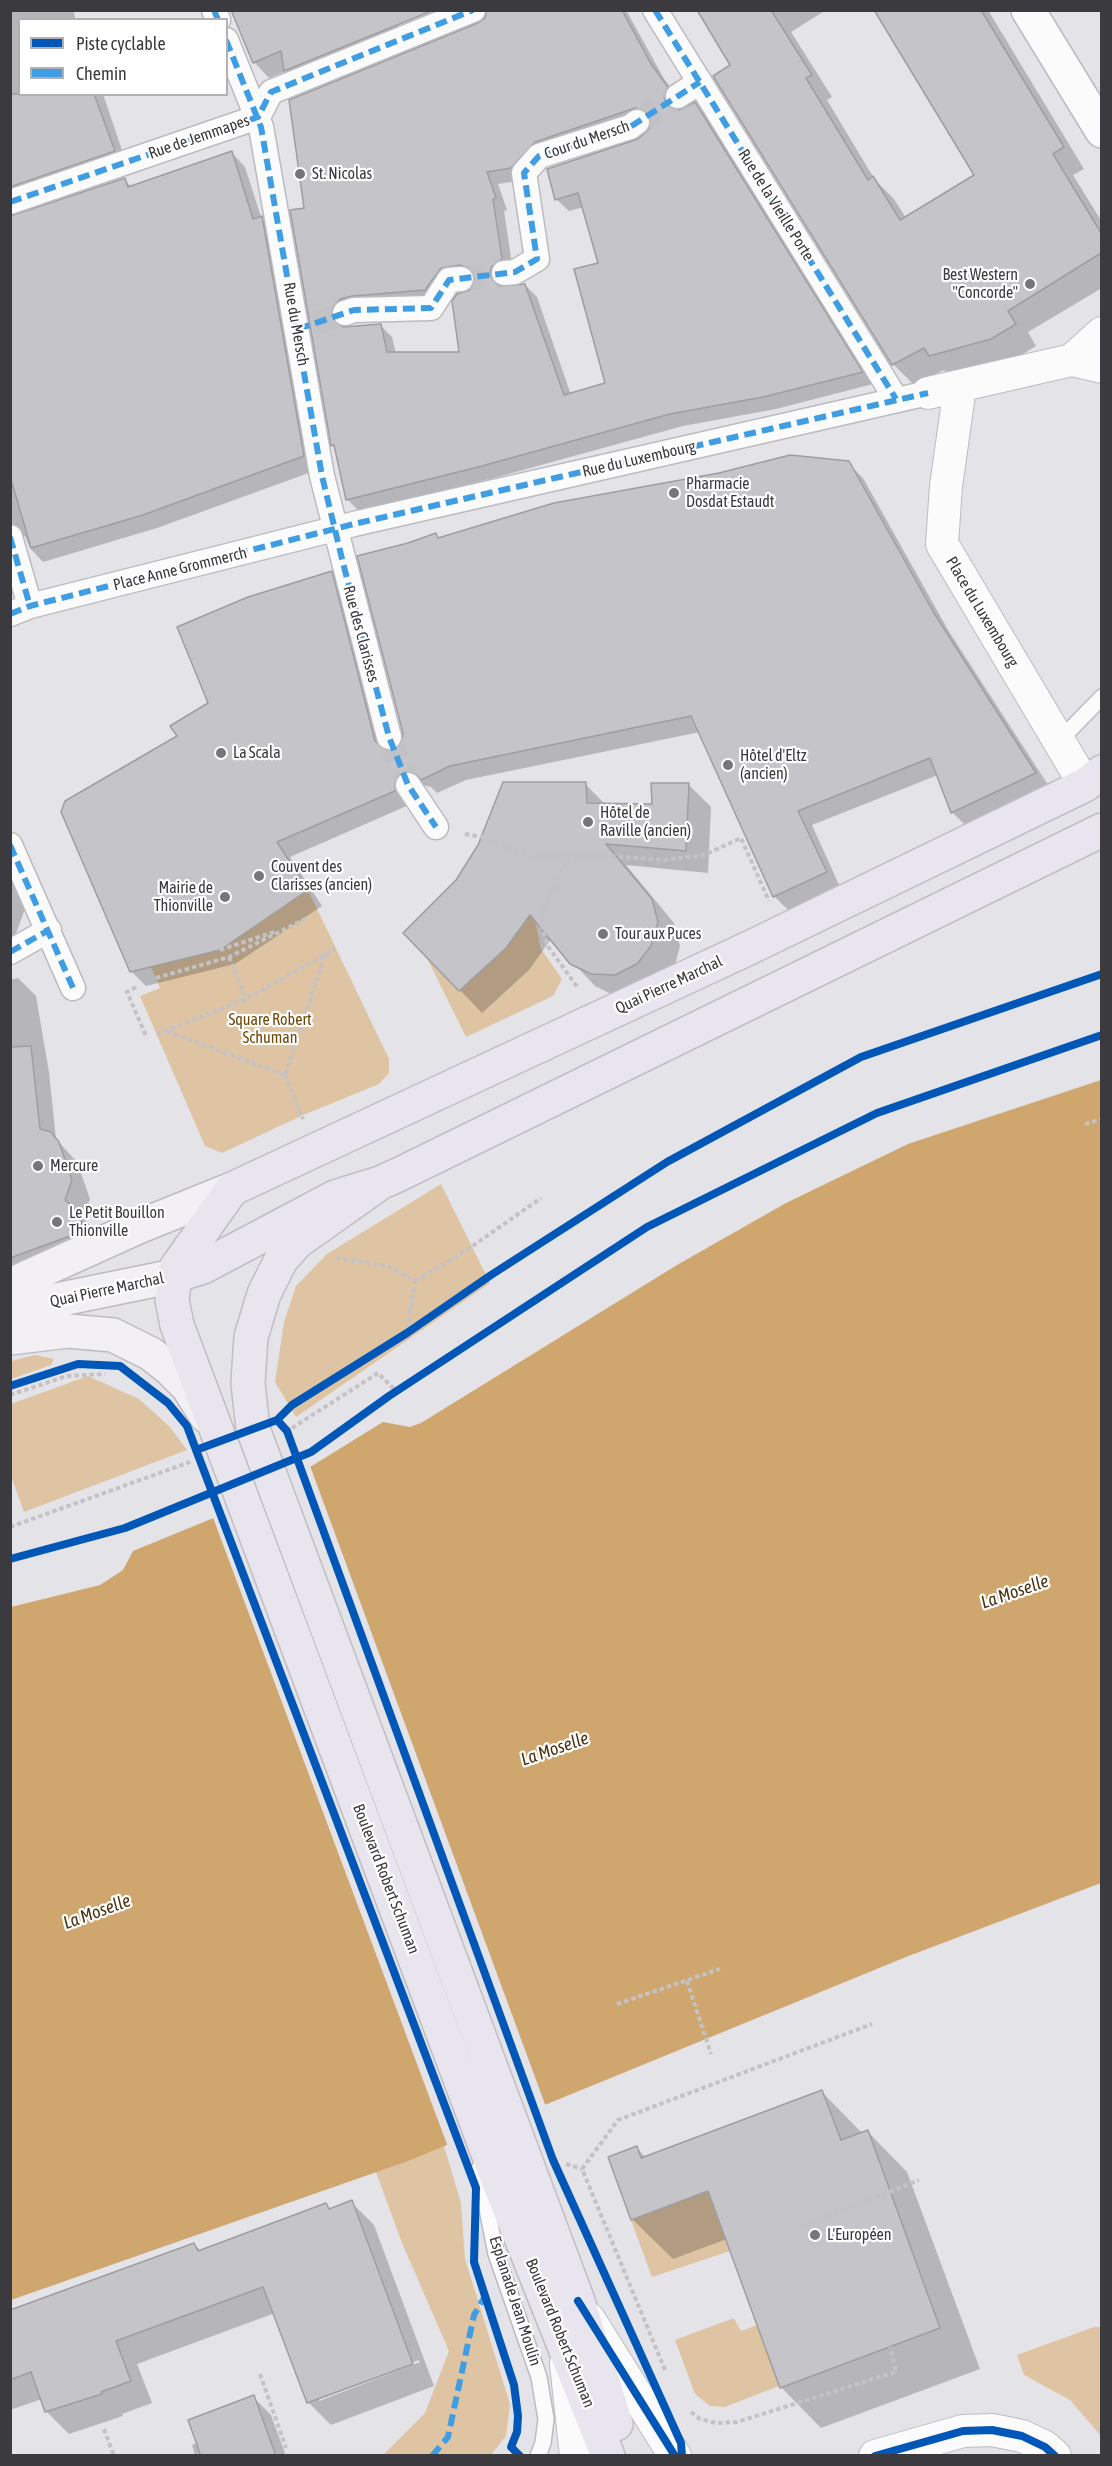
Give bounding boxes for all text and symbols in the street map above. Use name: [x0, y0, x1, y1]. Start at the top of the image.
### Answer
legend: [18, 18, 228, 96]
text: Piste cyclable: [76, 33, 166, 54]
text: Chemin: [76, 63, 127, 84]
street label: Rue de Jemmapes: [146, 111, 252, 163]
street label: Cour du Mersch: [542, 116, 632, 164]
street label: Rue de la Vieille Porte: [734, 146, 818, 264]
place label: St. Nicolas: [312, 164, 372, 184]
marker: St. Nicolas: [293, 167, 307, 181]
place label: Best Western "Concorde": [942, 265, 1018, 303]
marker: Best Western "Concorde": [1023, 277, 1037, 291]
street label: Rue du Mersch: [279, 281, 313, 367]
street label: Rue du Luxembourg: [580, 437, 698, 481]
place label: Pharmacie Dosdat Estaudt: [686, 474, 774, 512]
marker: Pharmacie Dosdat Estaudt: [667, 486, 681, 500]
street label: Place Anne Grommerch: [111, 543, 249, 595]
street label: Place du Luxembourg: [941, 553, 1023, 671]
street label: Rue des Clarisses: [339, 584, 383, 684]
place label: La Scala: [233, 743, 281, 763]
marker: La Scala: [214, 746, 228, 760]
place label: Hôtel d'Eltz (ancien): [740, 746, 807, 784]
marker: Hôtel d'Eltz (ancien): [721, 758, 735, 772]
place label: Hôtel de Raville (ancien): [600, 803, 691, 841]
marker: Hôtel de Raville (ancien): [581, 815, 595, 829]
place label: Couvent des Clarisses (ancien): [271, 857, 372, 895]
marker: Couvent des Clarisses (ancien): [252, 869, 266, 883]
place label: Mairie de Thionville: [154, 878, 213, 916]
marker: Mairie de Thionville: [218, 890, 232, 904]
place label: Tour aux Puces: [615, 924, 701, 944]
marker: Tour aux Puces: [596, 927, 610, 941]
street label: Quai Pierre Marchal: [612, 952, 726, 1018]
park label: Square Robert Schuman: [228, 1010, 312, 1048]
place label: Mercure: [50, 1156, 98, 1176]
marker: Mercure: [31, 1159, 45, 1173]
place label: Le Petit Bouillon Thionville: [69, 1203, 165, 1241]
marker: Le Petit Bouillon Thionville: [50, 1215, 64, 1229]
street label: Quai Pierre Marchal: [48, 1269, 166, 1311]
water label: La Moselle: [978, 1570, 1052, 1614]
water label: La Moselle: [518, 1727, 592, 1771]
street label: Boulevard Robert Schuman: [349, 1801, 423, 1957]
water label: La Moselle: [60, 1890, 134, 1934]
place label: L'Européen: [827, 2225, 892, 2245]
marker: L'Européen: [808, 2228, 822, 2242]
street label: Esplanade Jean Moulin: [485, 2234, 545, 2368]
street label: Boulevard Robert Schuman: [521, 2256, 599, 2410]

